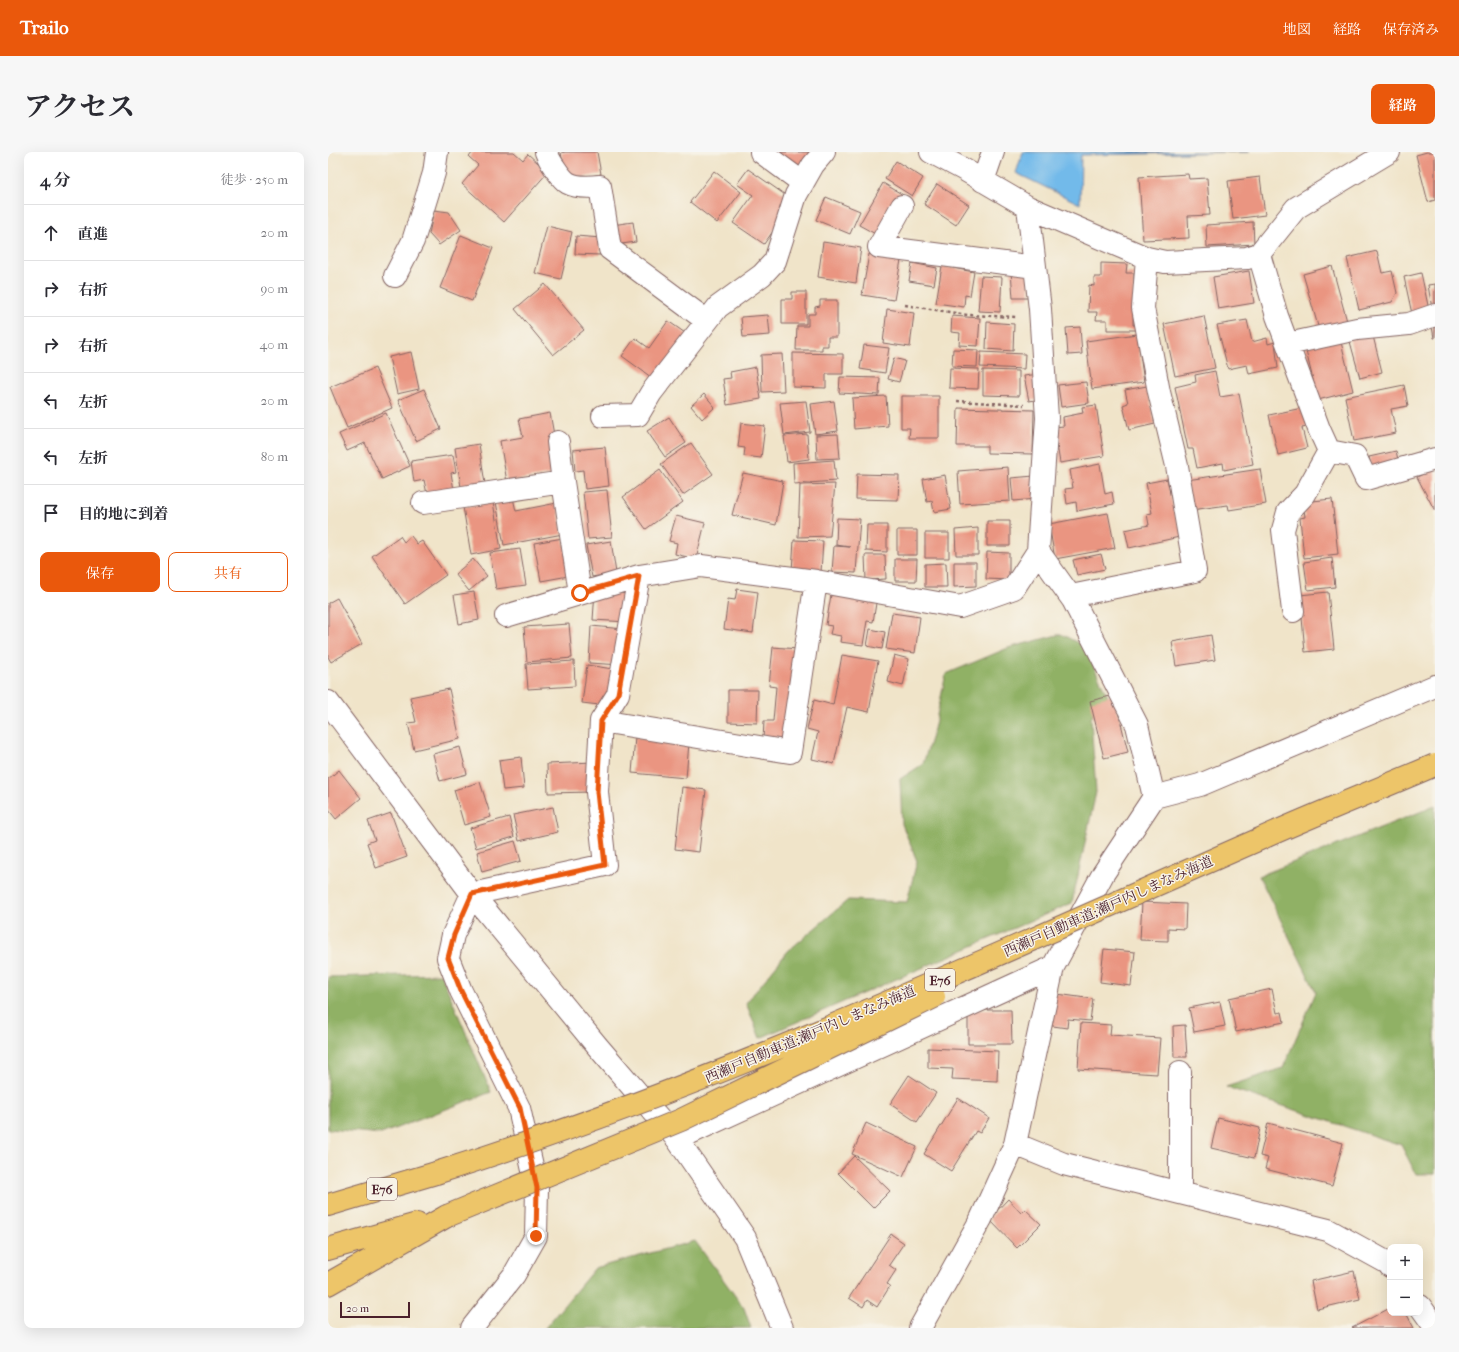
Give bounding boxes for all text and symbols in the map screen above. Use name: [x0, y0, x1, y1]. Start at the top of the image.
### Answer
text: Trailo: [20, 17, 69, 39]
text: 地図: [1283, 21, 1311, 38]
text: 経路: [1333, 21, 1361, 38]
text: 保存済み: [1383, 21, 1439, 38]
button: 経路: [1371, 84, 1435, 124]
text: アクセス: [24, 90, 135, 123]
text: 4 分: [40, 170, 71, 190]
text: 徒歩 · 250 m: [221, 172, 288, 187]
icon: ahead: [40, 222, 62, 244]
text: 直進: [78, 225, 108, 243]
text: 20 m: [261, 225, 288, 240]
icon: right: [40, 278, 62, 300]
text: 右折: [78, 281, 108, 299]
text: 90 m: [260, 281, 288, 296]
icon: right: [40, 334, 62, 356]
text: 右折: [78, 337, 108, 355]
text: 40 m: [260, 337, 288, 352]
icon: left: [40, 390, 62, 412]
text: 左折: [78, 393, 108, 411]
text: 20 m: [261, 393, 288, 408]
icon: left: [40, 446, 62, 468]
text: 左折: [78, 449, 108, 467]
text: 80 m: [261, 449, 288, 464]
icon: arrive: [40, 502, 62, 524]
text: 目的地に到着: [78, 505, 168, 523]
button: 保存: [40, 552, 160, 592]
button: 共有: [168, 552, 288, 592]
route start: [571, 584, 589, 602]
street label: 西瀬戸自動車道;瀬戸内しまなみ海道: [1001, 852, 1216, 961]
road number: E76: [925, 969, 955, 991]
street label: 西瀬戸自動車道;瀬戸内しまなみ海道: [702, 982, 918, 1087]
road number: E76: [367, 1178, 397, 1200]
route end: [527, 1227, 545, 1245]
map controls: [1387, 1244, 1423, 1316]
button: +: [1387, 1244, 1423, 1280]
button: −: [1387, 1280, 1423, 1316]
scale bar: [340, 1300, 410, 1319]
text: 20 m: [346, 1302, 369, 1315]

